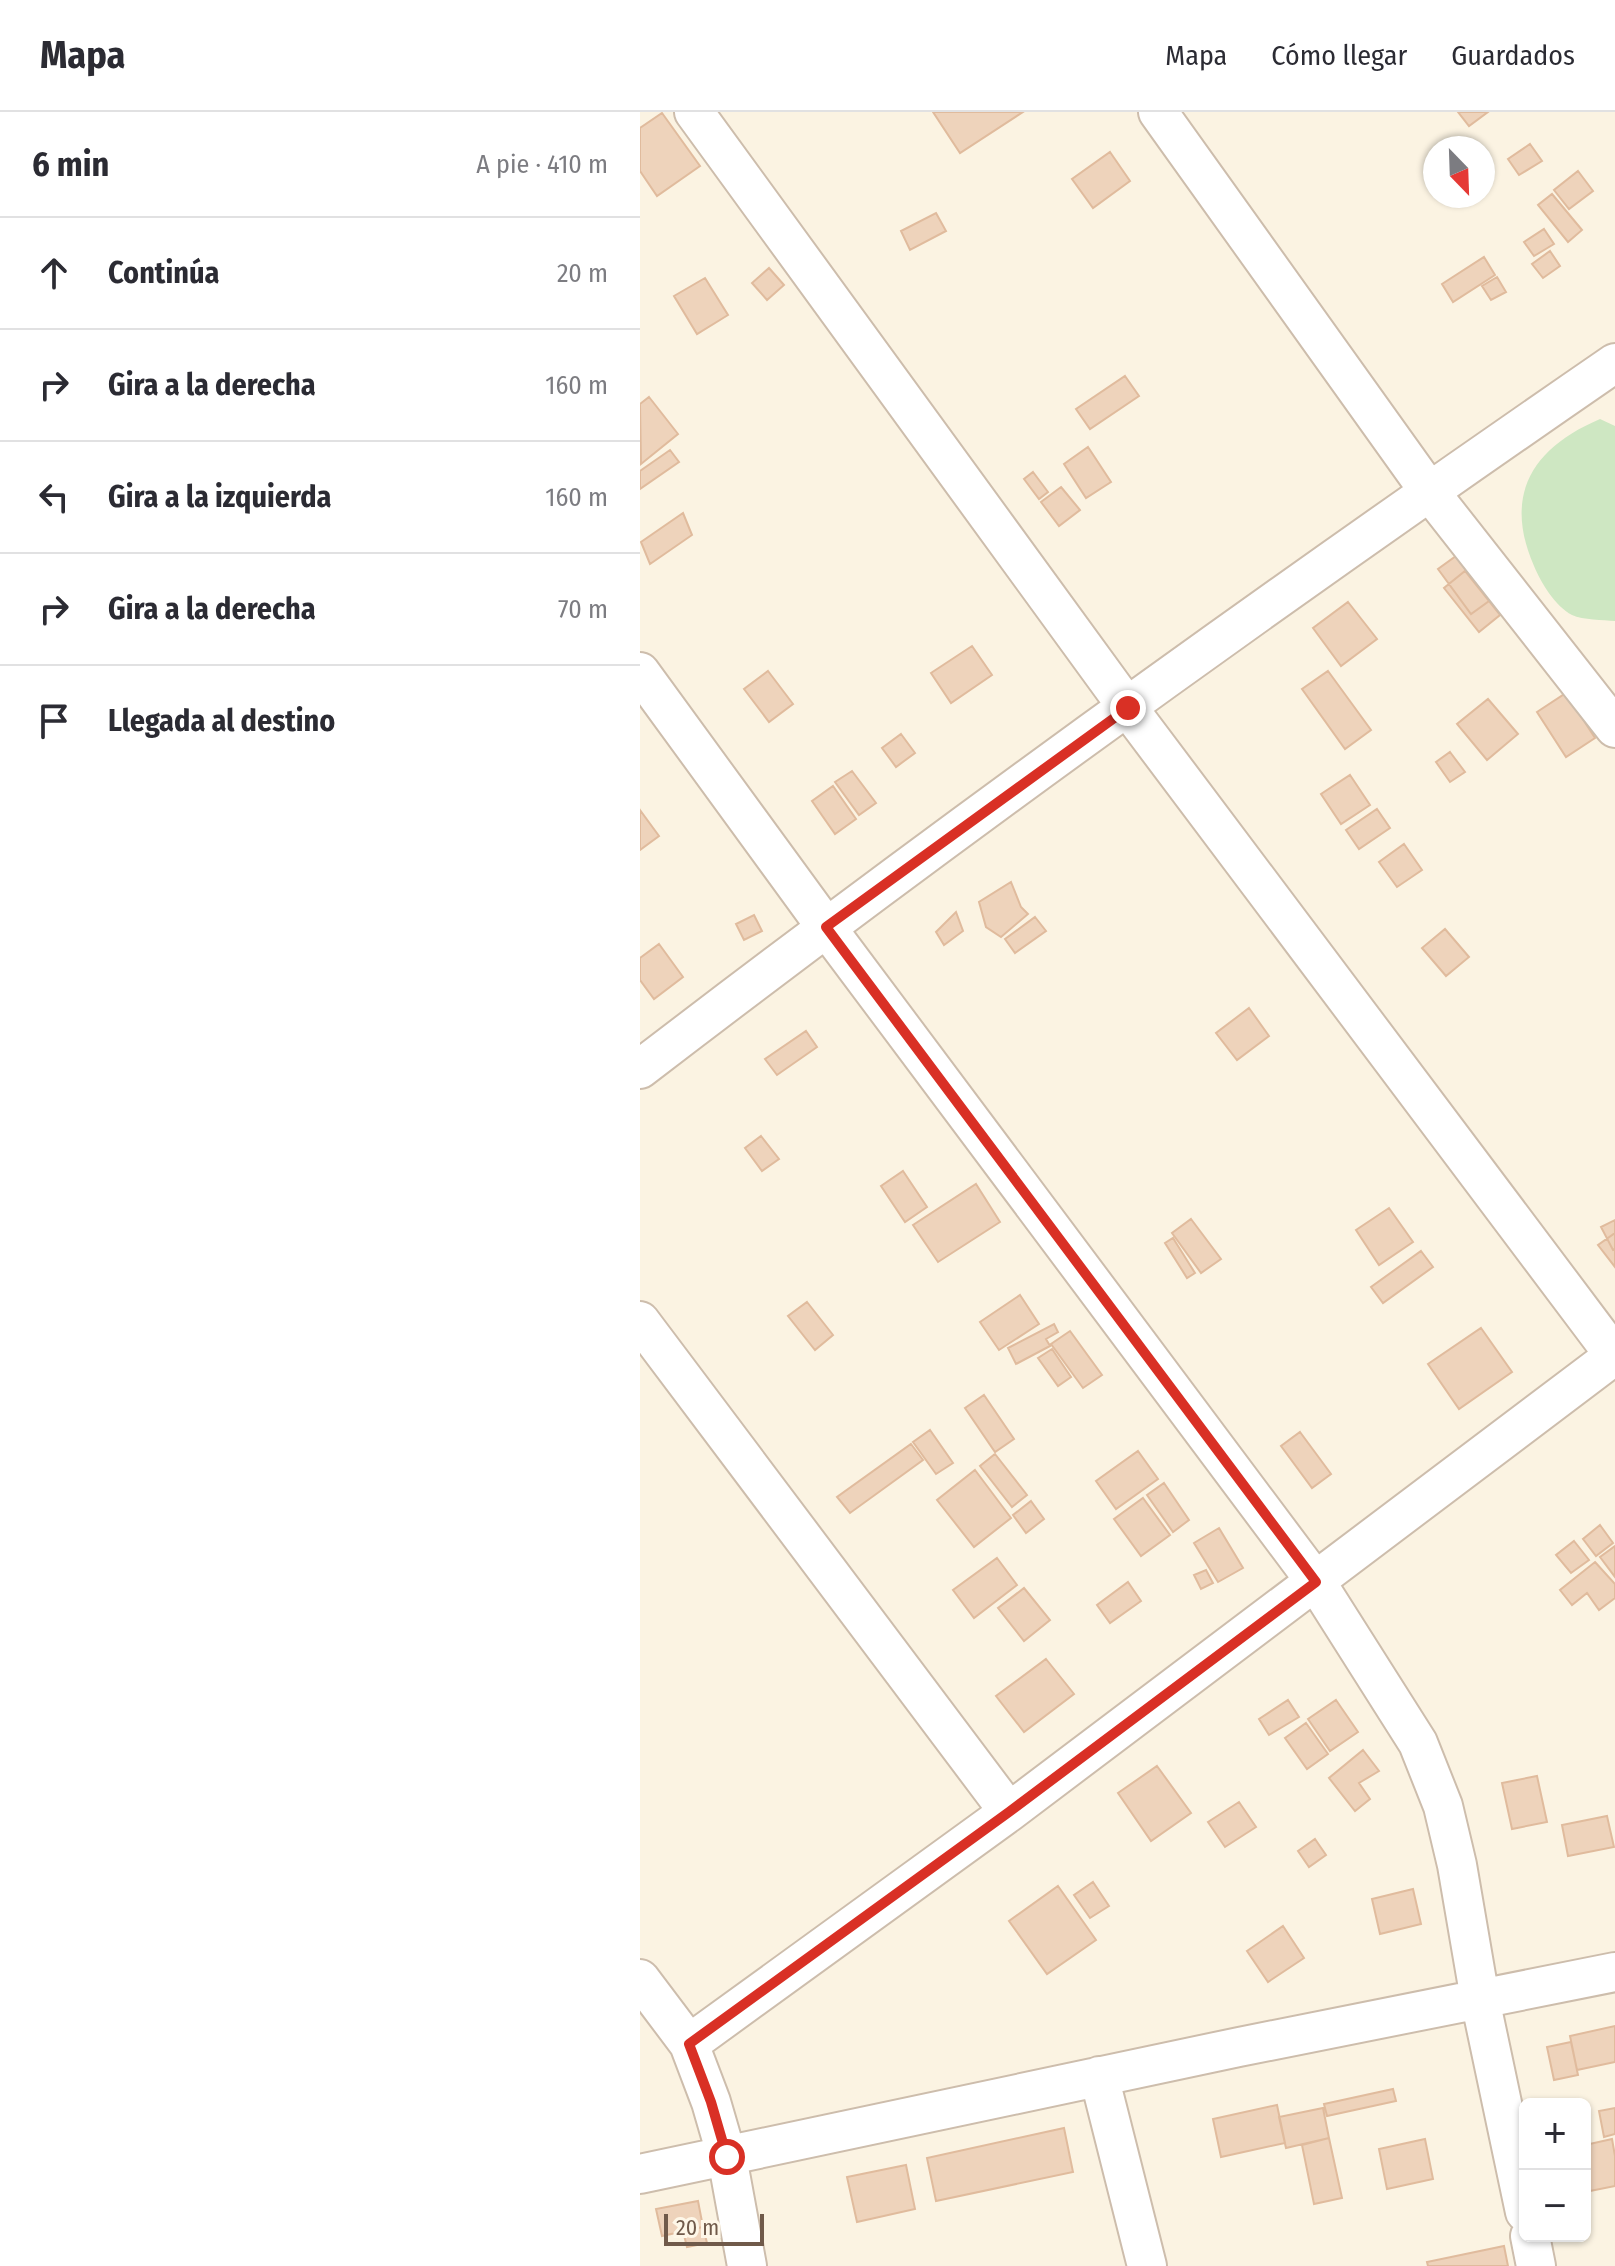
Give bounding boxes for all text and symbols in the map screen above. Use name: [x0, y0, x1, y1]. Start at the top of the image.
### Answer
text: Mapa: [40, 32, 125, 78]
text: Mapa: [1165, 39, 1227, 72]
text: Cómo llegar: [1271, 39, 1407, 72]
text: Guardados: [1451, 39, 1575, 72]
north arrow: [1423, 136, 1495, 208]
text: 6 min: [32, 144, 109, 185]
text: A pie · 410 m: [476, 149, 608, 180]
icon: ahead: [32, 251, 76, 295]
text: Continúa: [108, 255, 219, 291]
text: 20 m: [557, 258, 608, 289]
icon: right: [32, 363, 76, 407]
text: Gira a la derecha: [108, 367, 316, 403]
text: 160 m: [545, 370, 608, 401]
icon: left: [32, 475, 76, 519]
text: Gira a la izquierda: [108, 479, 331, 515]
text: 160 m: [545, 482, 608, 513]
icon: right: [32, 587, 76, 631]
text: Gira a la derecha: [108, 591, 316, 627]
text: 70 m: [558, 594, 608, 625]
route end: [1110, 690, 1146, 726]
icon: arrive: [32, 699, 76, 743]
text: Llegada al destino: [108, 703, 335, 739]
map controls: [1519, 2098, 1591, 2242]
button: +: [1519, 2098, 1591, 2170]
route start: [709, 2139, 745, 2175]
button: −: [1519, 2170, 1591, 2242]
scale bar: [664, 2210, 764, 2246]
text: 20 m: [676, 2214, 719, 2241]

